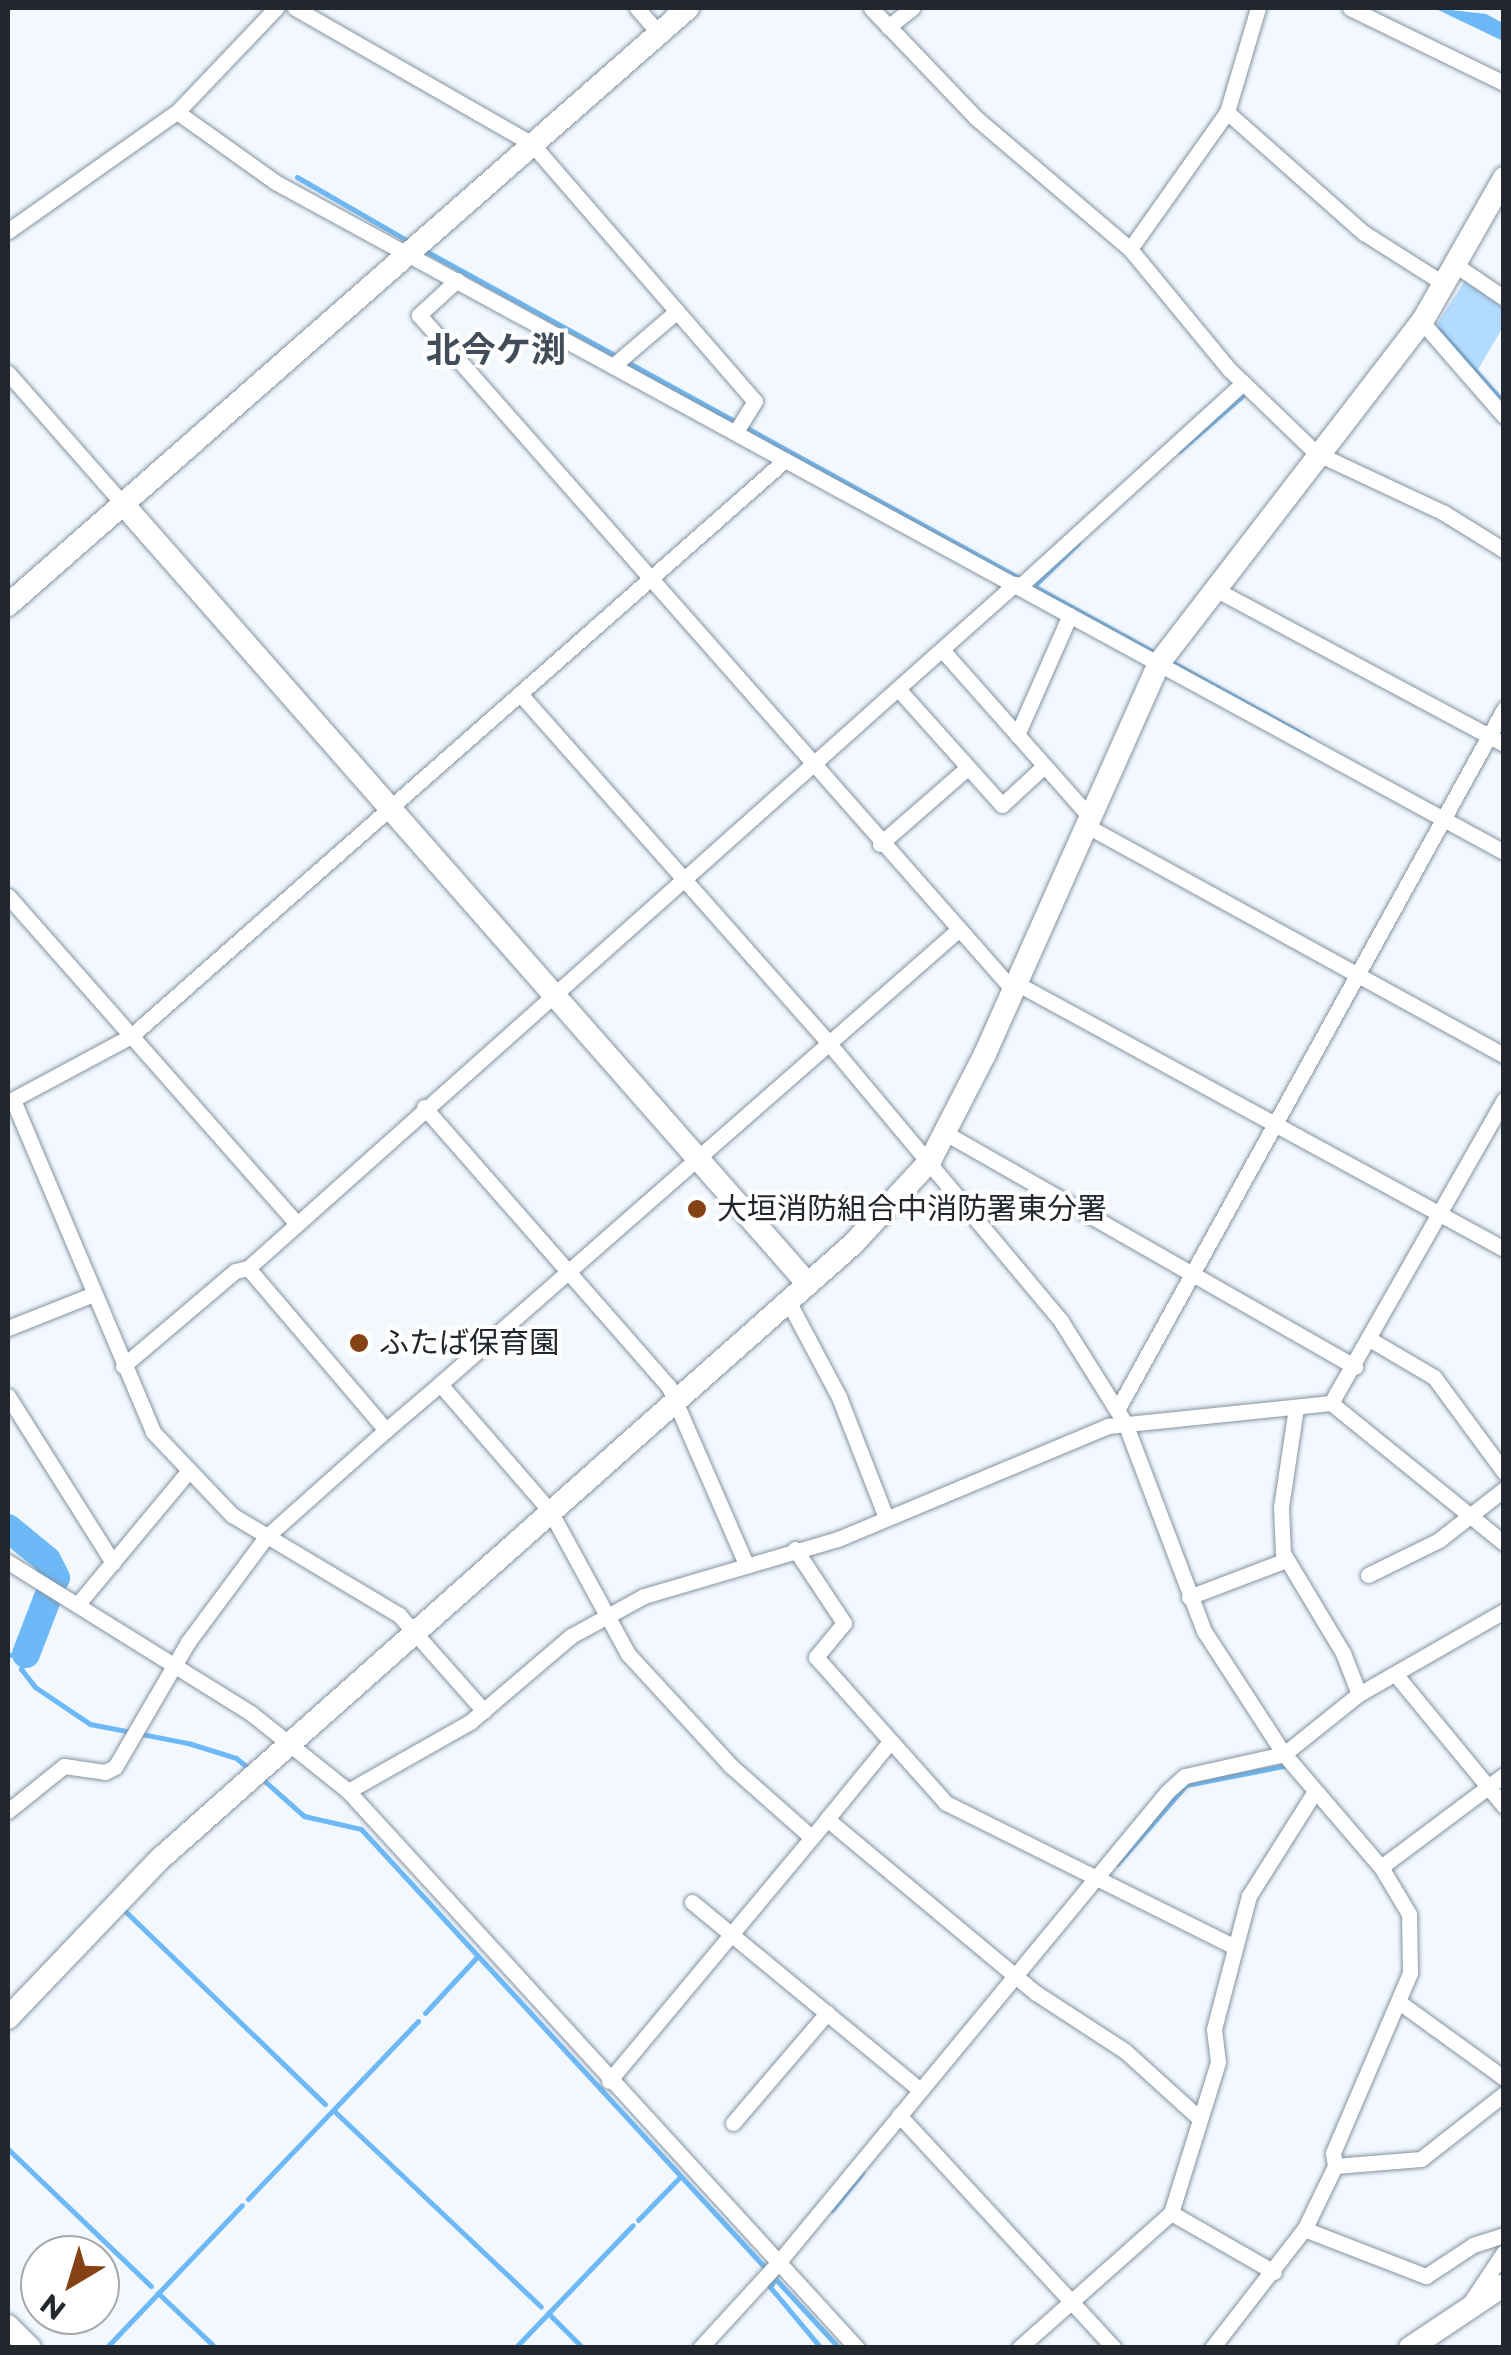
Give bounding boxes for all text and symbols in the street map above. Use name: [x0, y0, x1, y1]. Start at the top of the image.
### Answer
district label: 北今ケ渕: [426, 329, 566, 371]
place label: 大垣消防組合中消防署東分署: [717, 1191, 1107, 1227]
marker: 大垣消防組合中消防署東分署: [686, 1198, 708, 1220]
place label: ふたば保育園: [379, 1325, 559, 1361]
marker: ふたば保育園: [348, 1332, 370, 1354]
north arrow: [20, 2235, 120, 2335]
text: N: [33, 2287, 72, 2327]

